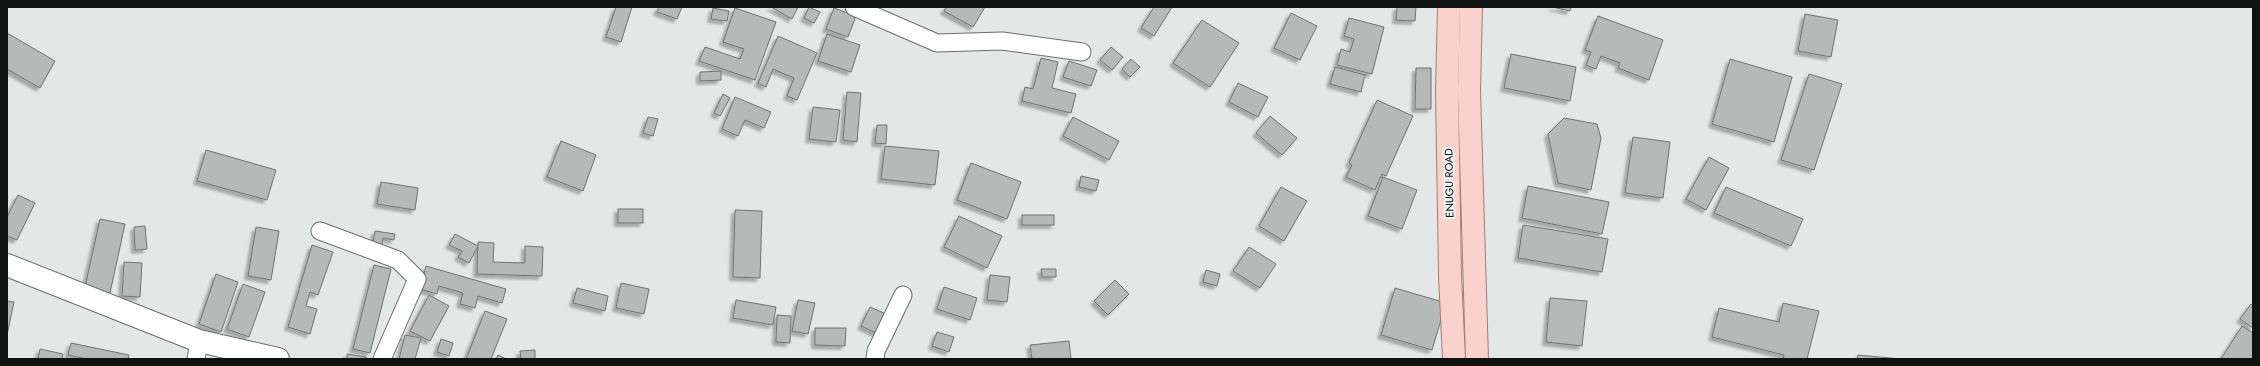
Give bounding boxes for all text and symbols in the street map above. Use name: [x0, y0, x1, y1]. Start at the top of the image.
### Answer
street label: ENUGU ROAD: [1440, 148, 1458, 218]

